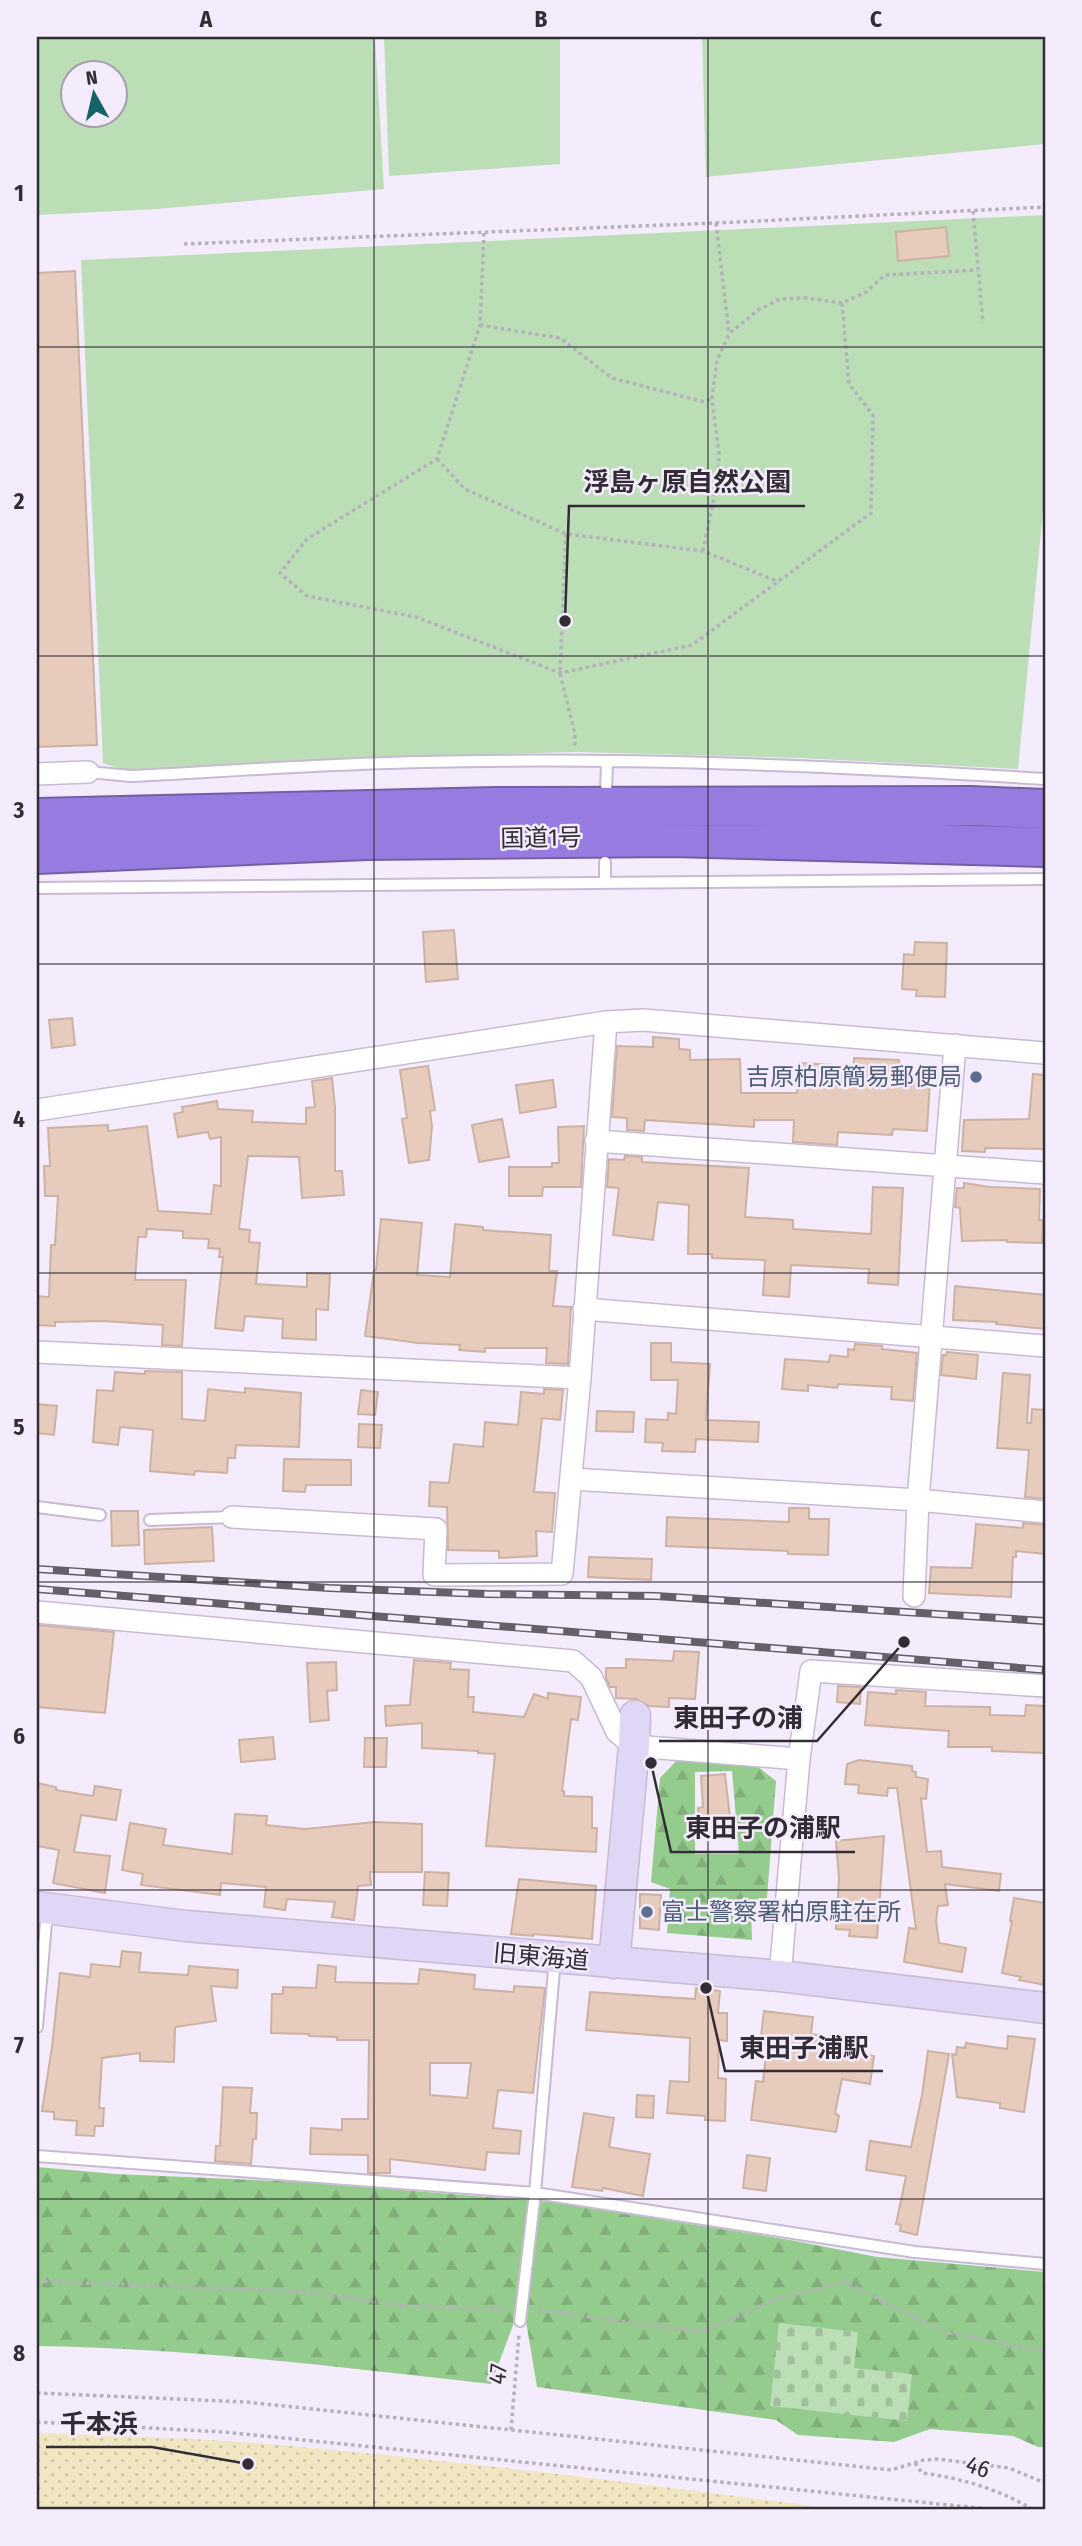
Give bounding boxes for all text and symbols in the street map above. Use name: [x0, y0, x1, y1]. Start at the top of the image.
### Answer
text: A: [199, 5, 213, 33]
text: B: [535, 5, 548, 33]
text: C: [870, 5, 882, 33]
north arrow: [60, 60, 130, 130]
text: N: [84, 65, 99, 90]
text: 1: [14, 179, 24, 207]
callout: 浮島ヶ原自然公園: [569, 459, 805, 506]
text: 浮島ヶ原自然公園: [583, 467, 791, 498]
text: 2: [13, 487, 25, 515]
text: 3: [13, 796, 25, 824]
street label: 国道1号: [500, 823, 582, 853]
place label: 吉原柏原簡易郵便局: [746, 1063, 962, 1091]
marker: 吉原柏原簡易郵便局: [968, 1069, 984, 1085]
text: 4: [13, 1105, 25, 1133]
text: 5: [13, 1413, 25, 1441]
callout: 東田子の浦: [659, 1694, 817, 1741]
text: 東田子の浦: [673, 1703, 803, 1734]
text: 6: [13, 1722, 25, 1750]
callout: 東田子の浦駅: [671, 1805, 855, 1852]
text: 東田子の浦駅: [685, 1813, 841, 1844]
place label: 富士警察署柏原駐在所: [661, 1898, 901, 1926]
marker: 富士警察署柏原駐在所: [639, 1904, 655, 1920]
street label: 旧東海道: [492, 1939, 590, 1975]
callout: 東田子浦駅: [725, 2024, 883, 2071]
text: 7: [14, 2031, 24, 2059]
text: 東田子浦駅: [739, 2033, 869, 2064]
text: 8: [13, 2339, 25, 2367]
street label: 47: [483, 2362, 513, 2386]
callout: 千本浜: [46, 2400, 152, 2447]
text: 千本浜: [60, 2409, 138, 2440]
street label: 46: [962, 2450, 994, 2484]

